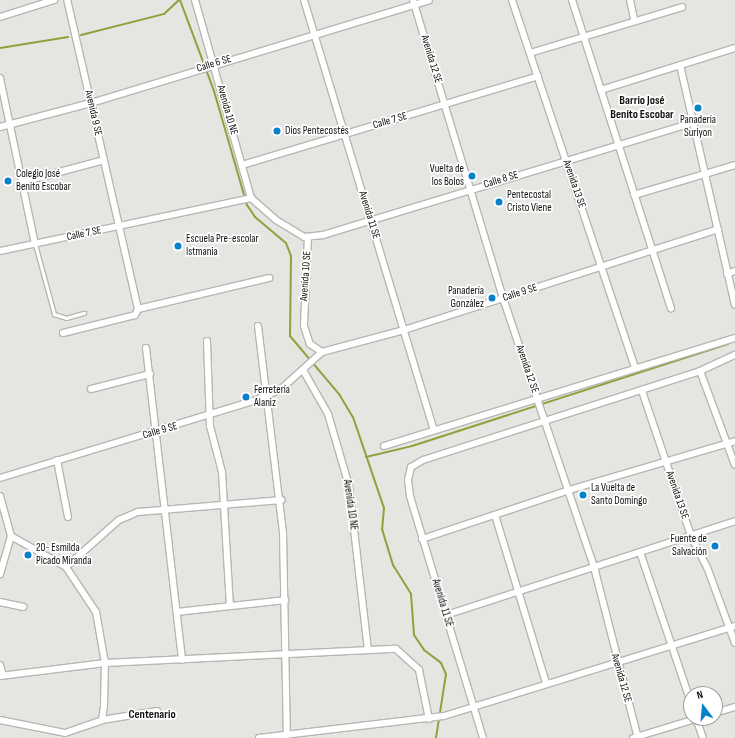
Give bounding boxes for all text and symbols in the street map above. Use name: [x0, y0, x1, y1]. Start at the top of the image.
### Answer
street label: Avenida 12 SE: [417, 33, 445, 85]
street label: Calle 6 SE: [195, 53, 233, 75]
street label: Avenida 10 NE: [214, 84, 240, 136]
street label: Avenida 9 SE: [81, 89, 105, 137]
district label: Barrio José Benito Escobar: [610, 94, 674, 122]
marker: Panadería Suriyon: [693, 103, 703, 113]
street label: Calle 7 SE: [371, 110, 409, 132]
place label: Panadería Suriyon: [680, 114, 716, 140]
place label: Dios Pentecostés: [285, 124, 349, 138]
marker: Dios Pentecostés: [272, 126, 282, 136]
street label: Avenida 13 SE: [560, 158, 588, 210]
place label: Vuelta de los Bolos: [430, 163, 464, 189]
place label: Colegio José Benito Escobar: [16, 168, 71, 194]
street label: Calle 8 SE: [482, 169, 520, 191]
marker: Vuelta de los Bolos: [467, 171, 477, 181]
marker: Colegio José Benito Escobar: [3, 176, 13, 186]
place label: Pentecostal Cristo Viene: [507, 189, 552, 215]
street label: Avenida 11 SE: [355, 190, 383, 240]
marker: Pentecostal Cristo Viene: [494, 197, 504, 207]
street label: Calle 7 SE: [65, 224, 103, 244]
place label: Escuela Pre-escolar Istmania: [186, 233, 259, 259]
marker: Escuela Pre-escolar Istmania: [173, 241, 183, 251]
street label: Avenida 10 SE: [298, 250, 314, 302]
street label: Calle 9 SE: [501, 281, 539, 305]
place label: Panadería González: [448, 285, 484, 311]
marker: Panadería González: [487, 293, 497, 303]
street label: Avenida 12 SE: [513, 343, 541, 395]
place label: Ferretería Alaniz: [254, 384, 290, 410]
marker: Ferretería Alaniz: [241, 392, 251, 402]
street label: Calle 9 SE: [141, 420, 179, 442]
street label: Avenida 13 SE: [663, 469, 691, 521]
street label: Avenida 10 NE: [340, 479, 360, 531]
place label: La Vuelta de Santo Domingo: [591, 482, 647, 508]
marker: La Vuelta de Santo Domingo: [578, 490, 588, 500]
place label: Fuente de Salvación: [671, 533, 707, 559]
marker: Fuente de Salvación: [710, 541, 720, 551]
place label: 20- Esmilda Picado Miranda: [36, 542, 91, 568]
marker: 20- Esmilda Picado Miranda: [23, 550, 33, 560]
street label: Avenida 11 SE: [428, 578, 456, 628]
street label: Avenida 12 SE: [608, 652, 634, 704]
north arrow: [683, 686, 723, 726]
text: N: [695, 688, 704, 702]
district label: Centenario: [128, 708, 176, 722]

